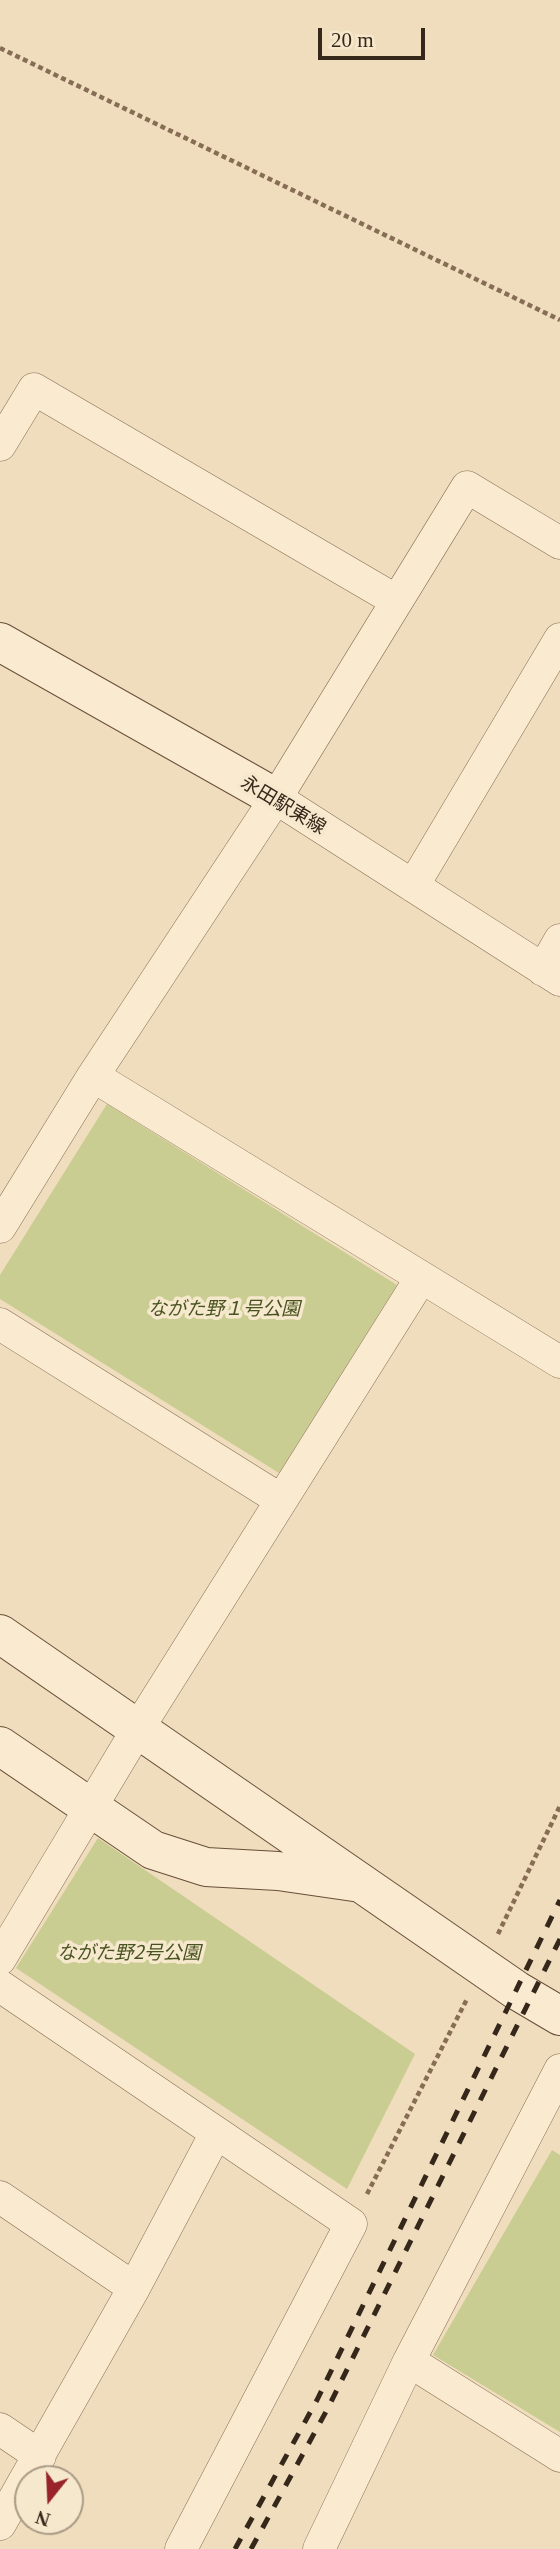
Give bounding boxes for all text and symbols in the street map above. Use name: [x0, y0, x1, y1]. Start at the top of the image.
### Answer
scale bar: [322, 14, 429, 58]
text: 20 m: [331, 28, 374, 52]
street label: 永田駅東線: [237, 770, 331, 838]
park label: ながた野１号公園: [148, 1297, 300, 1319]
park label: ながた野2号公園: [57, 1941, 201, 1963]
north arrow: [14, 2465, 84, 2535]
text: N: [33, 2506, 53, 2531]

